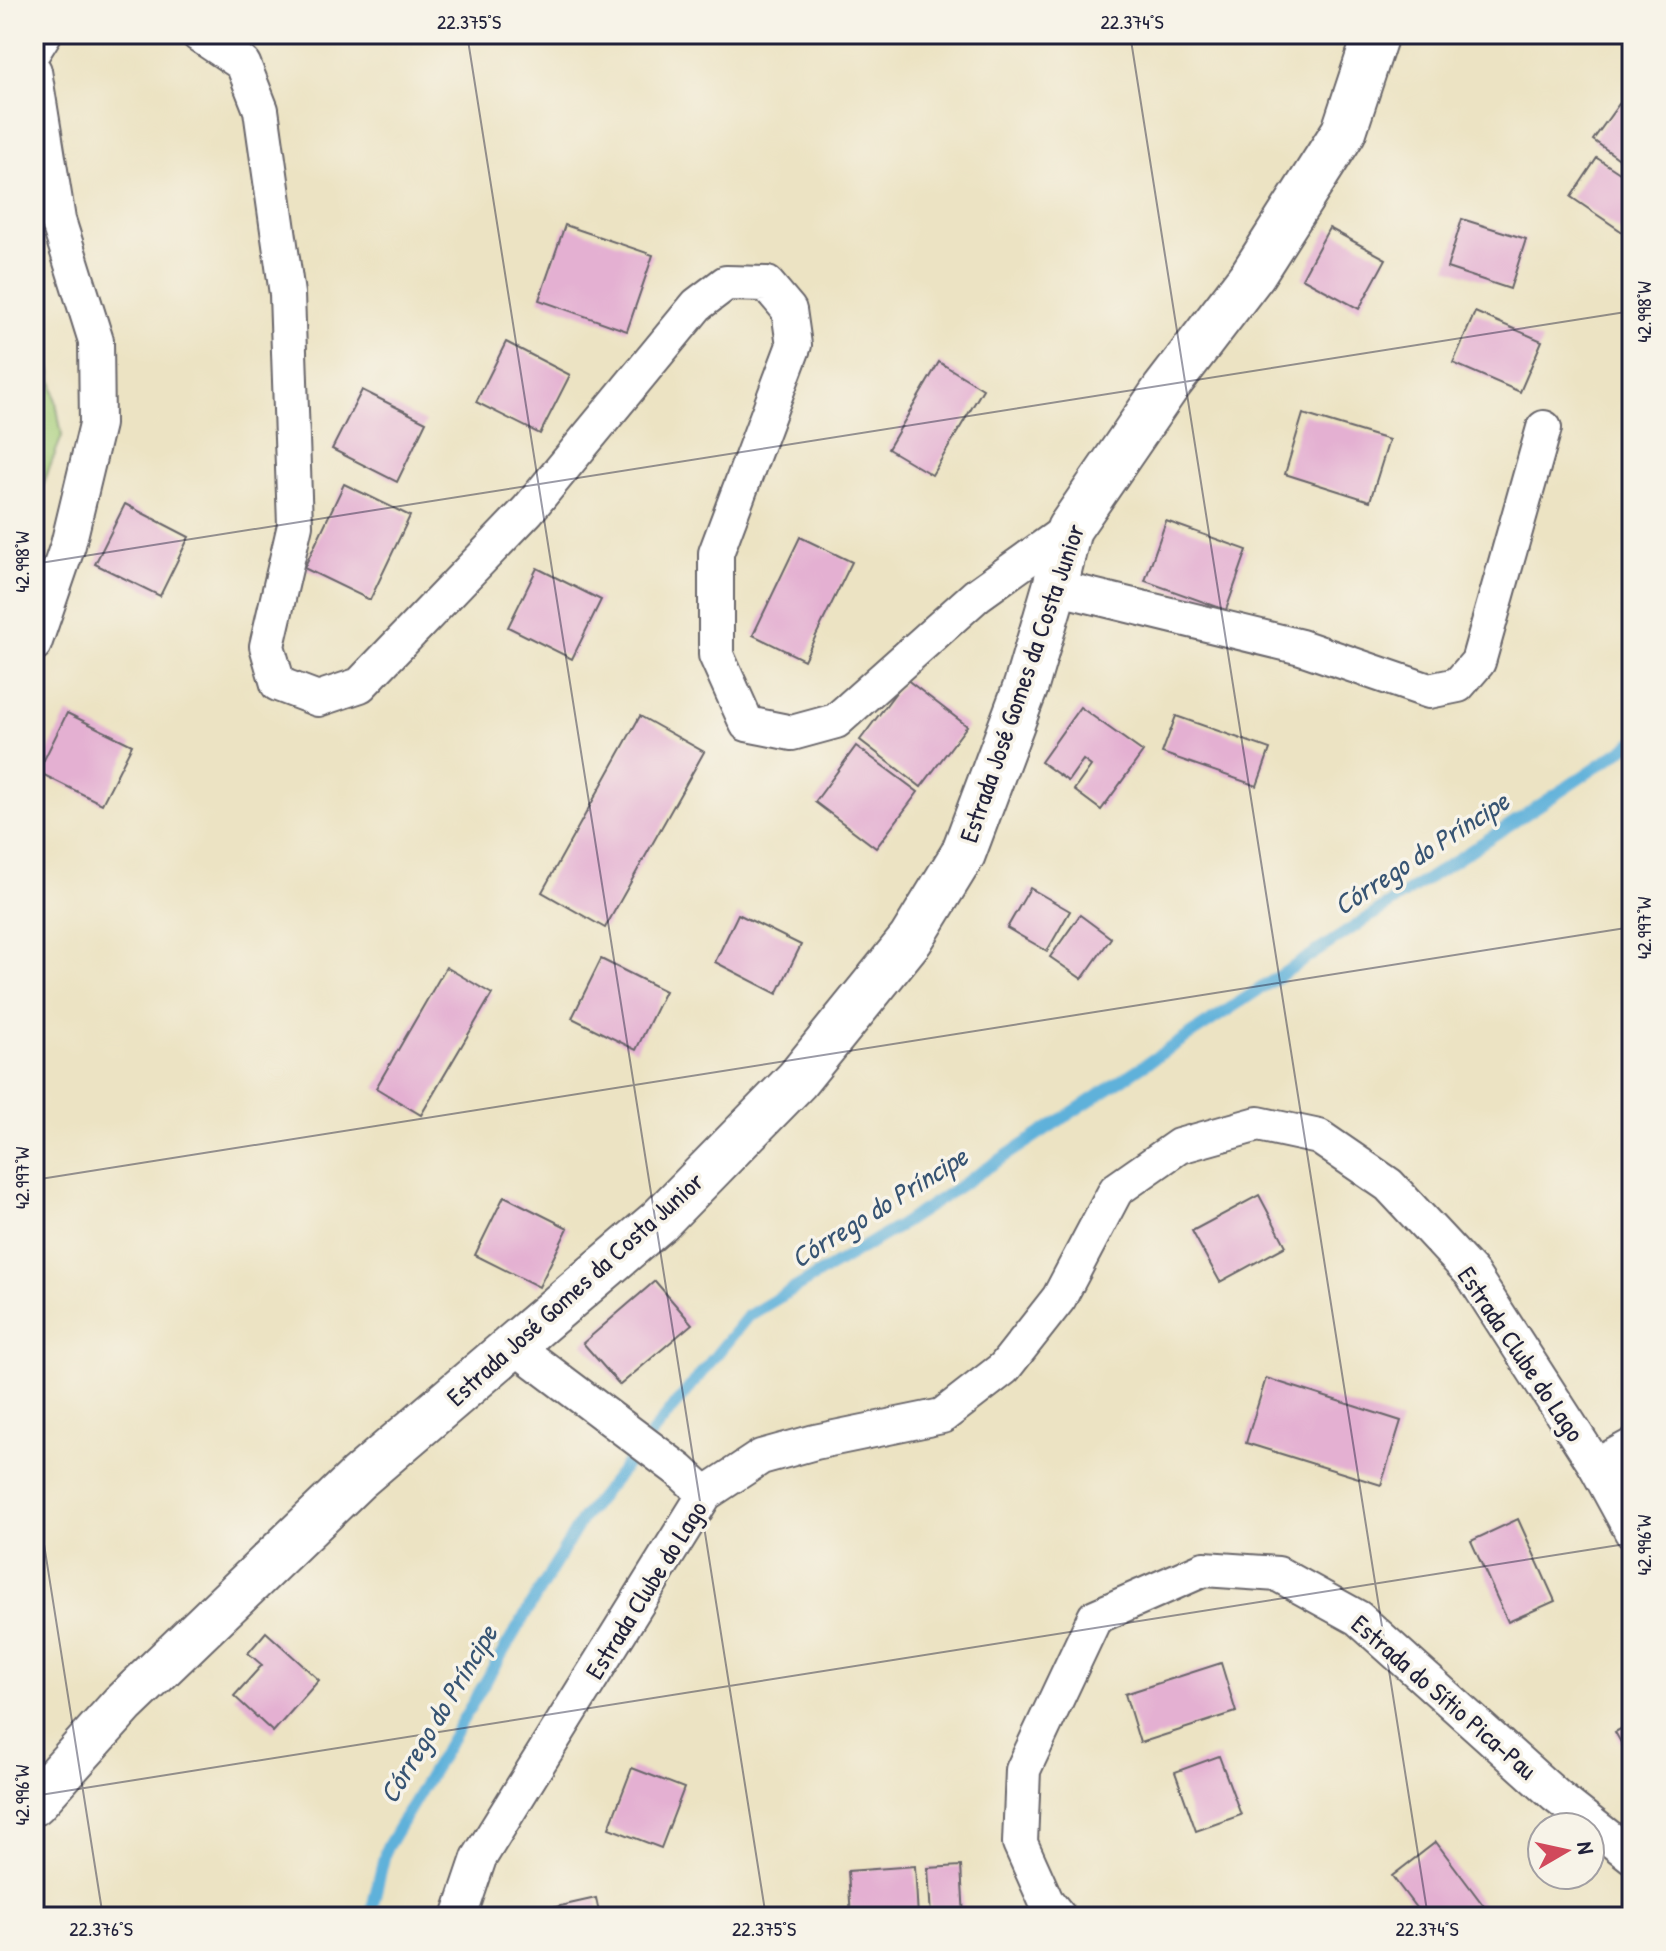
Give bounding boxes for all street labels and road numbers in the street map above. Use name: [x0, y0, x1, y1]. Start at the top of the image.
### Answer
street label: Estrada José Gomes da Costa Junior: [951, 519, 1093, 847]
street label: Estrada José Gomes da Costa Junior: [439, 1164, 711, 1414]
street label: Estrada Clube do Lago: [1450, 1259, 1593, 1448]
street label: Estrada Clube do Lago: [577, 1494, 714, 1686]
street label: Estrada do Sítio Pica-Pau: [1344, 1606, 1544, 1787]

